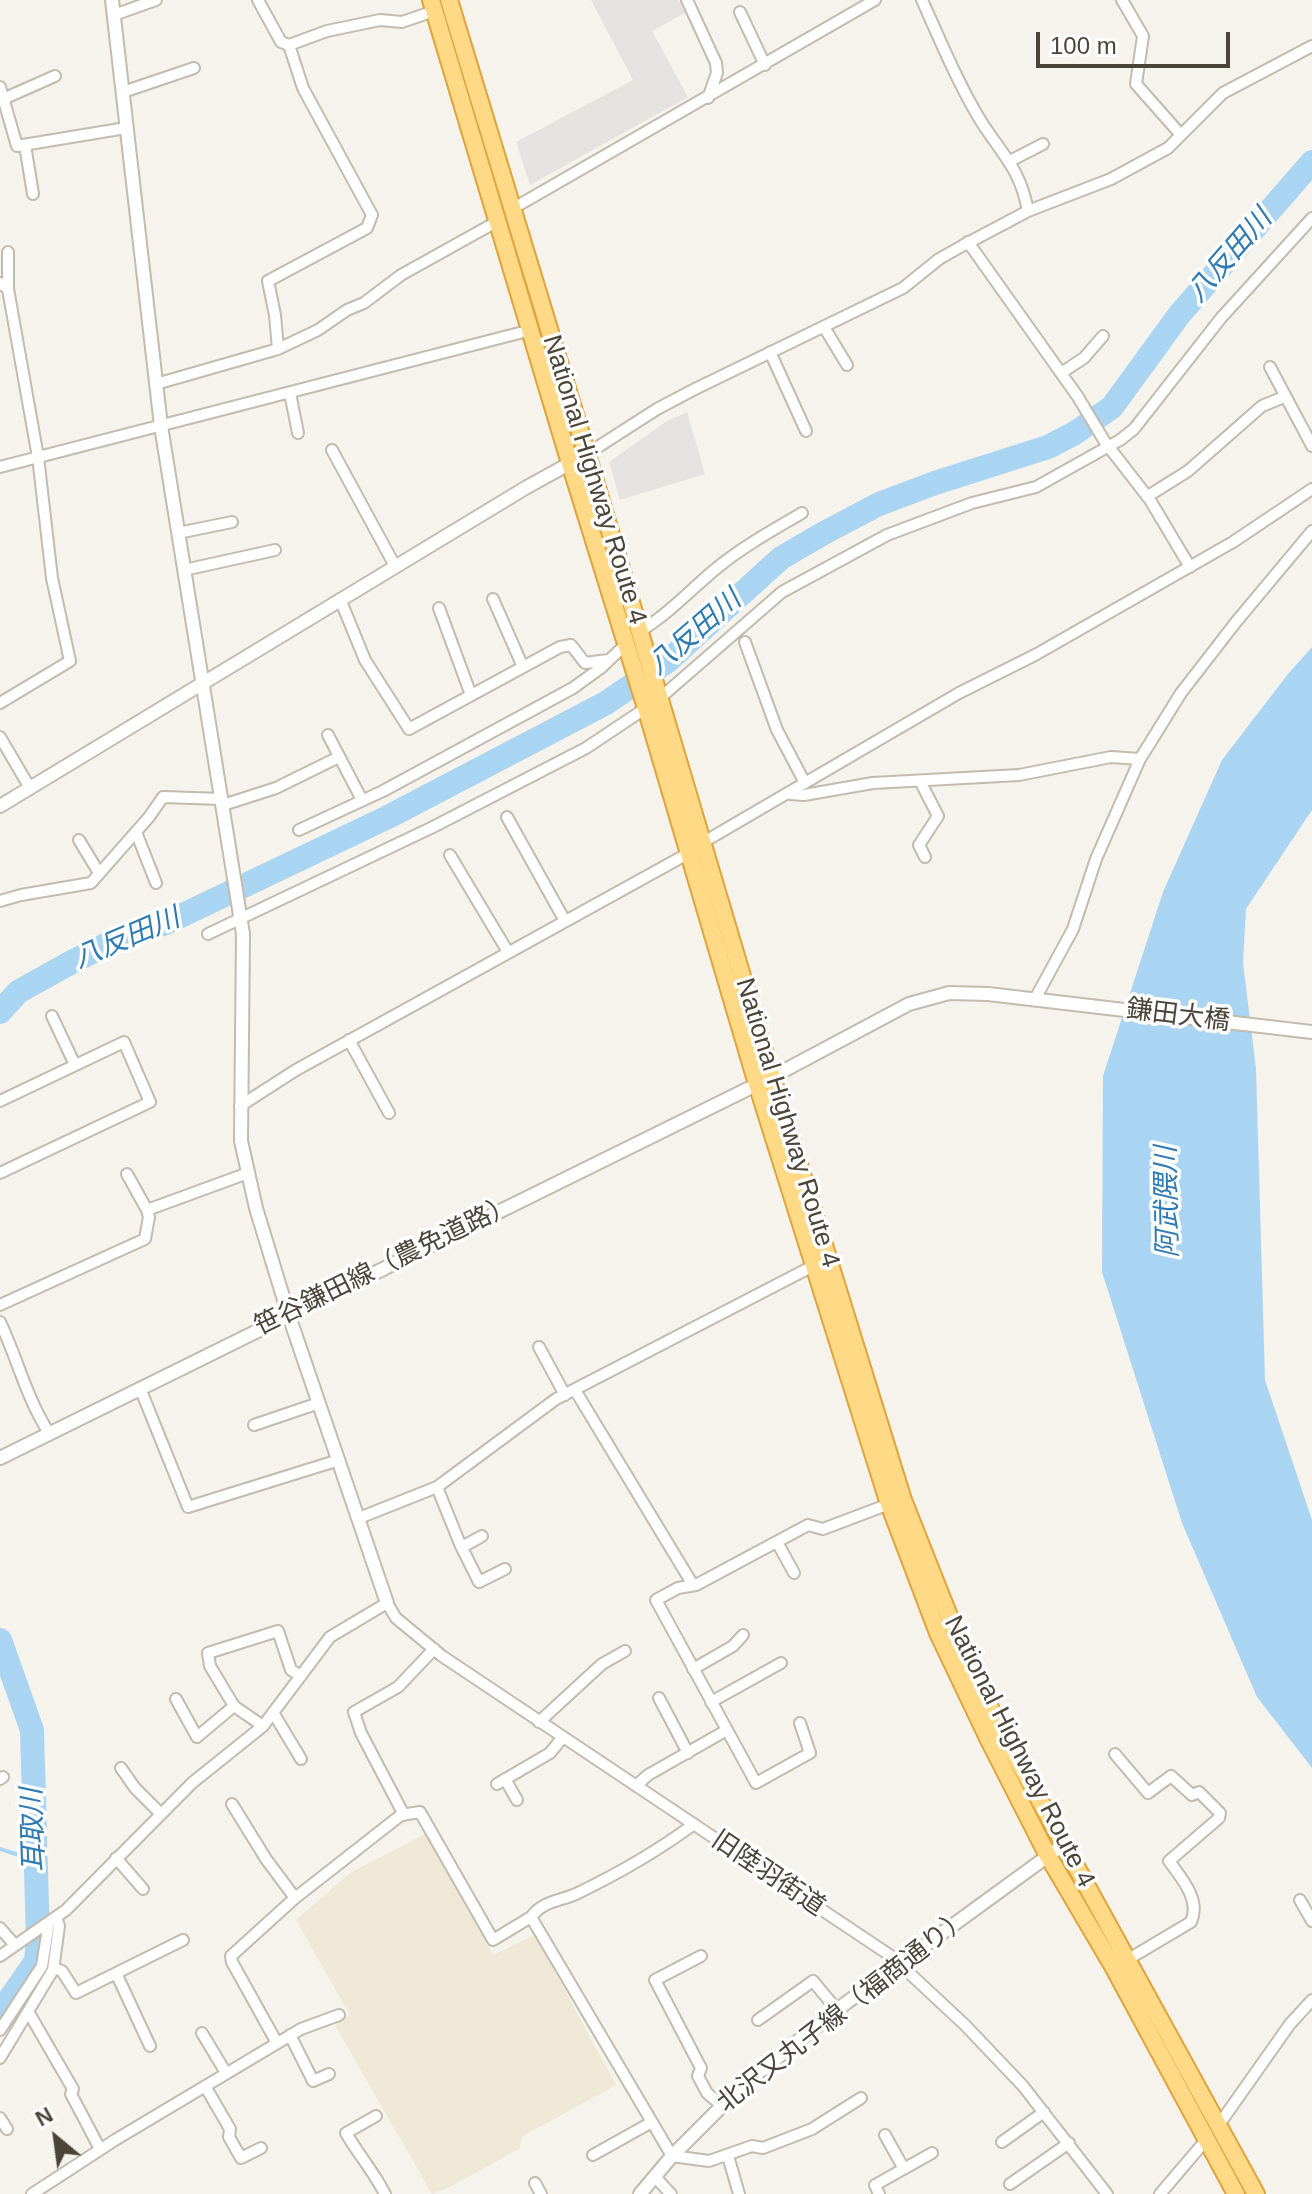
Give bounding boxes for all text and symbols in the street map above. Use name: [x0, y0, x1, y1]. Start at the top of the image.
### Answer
scale bar: [1040, 16, 1234, 66]
text: 100 m: [1050, 32, 1117, 59]
water label: 八反田川: [1181, 203, 1279, 309]
street label: National Highway Route 4: [535, 332, 653, 628]
water label: 八反田川: [642, 584, 748, 682]
water label: 八反田川: [69, 902, 185, 976]
street label: National Highway Route 4: [728, 975, 846, 1271]
street label: 鎌田大橋: [1124, 994, 1232, 1038]
water label: 阿武隈川: [1150, 1146, 1186, 1258]
street label: 笹谷鎌田線（農免道路）: [250, 1189, 520, 1343]
street label: National Highway Route 4: [937, 1611, 1101, 1893]
water label: 耳取川: [16, 1787, 52, 1873]
street label: 旧陸羽街道: [705, 1825, 831, 1923]
street label: 北沢又丸子線（福商通り）: [711, 1903, 977, 2119]
north arrow: [16, 2098, 96, 2178]
text: N: [31, 2102, 57, 2131]

